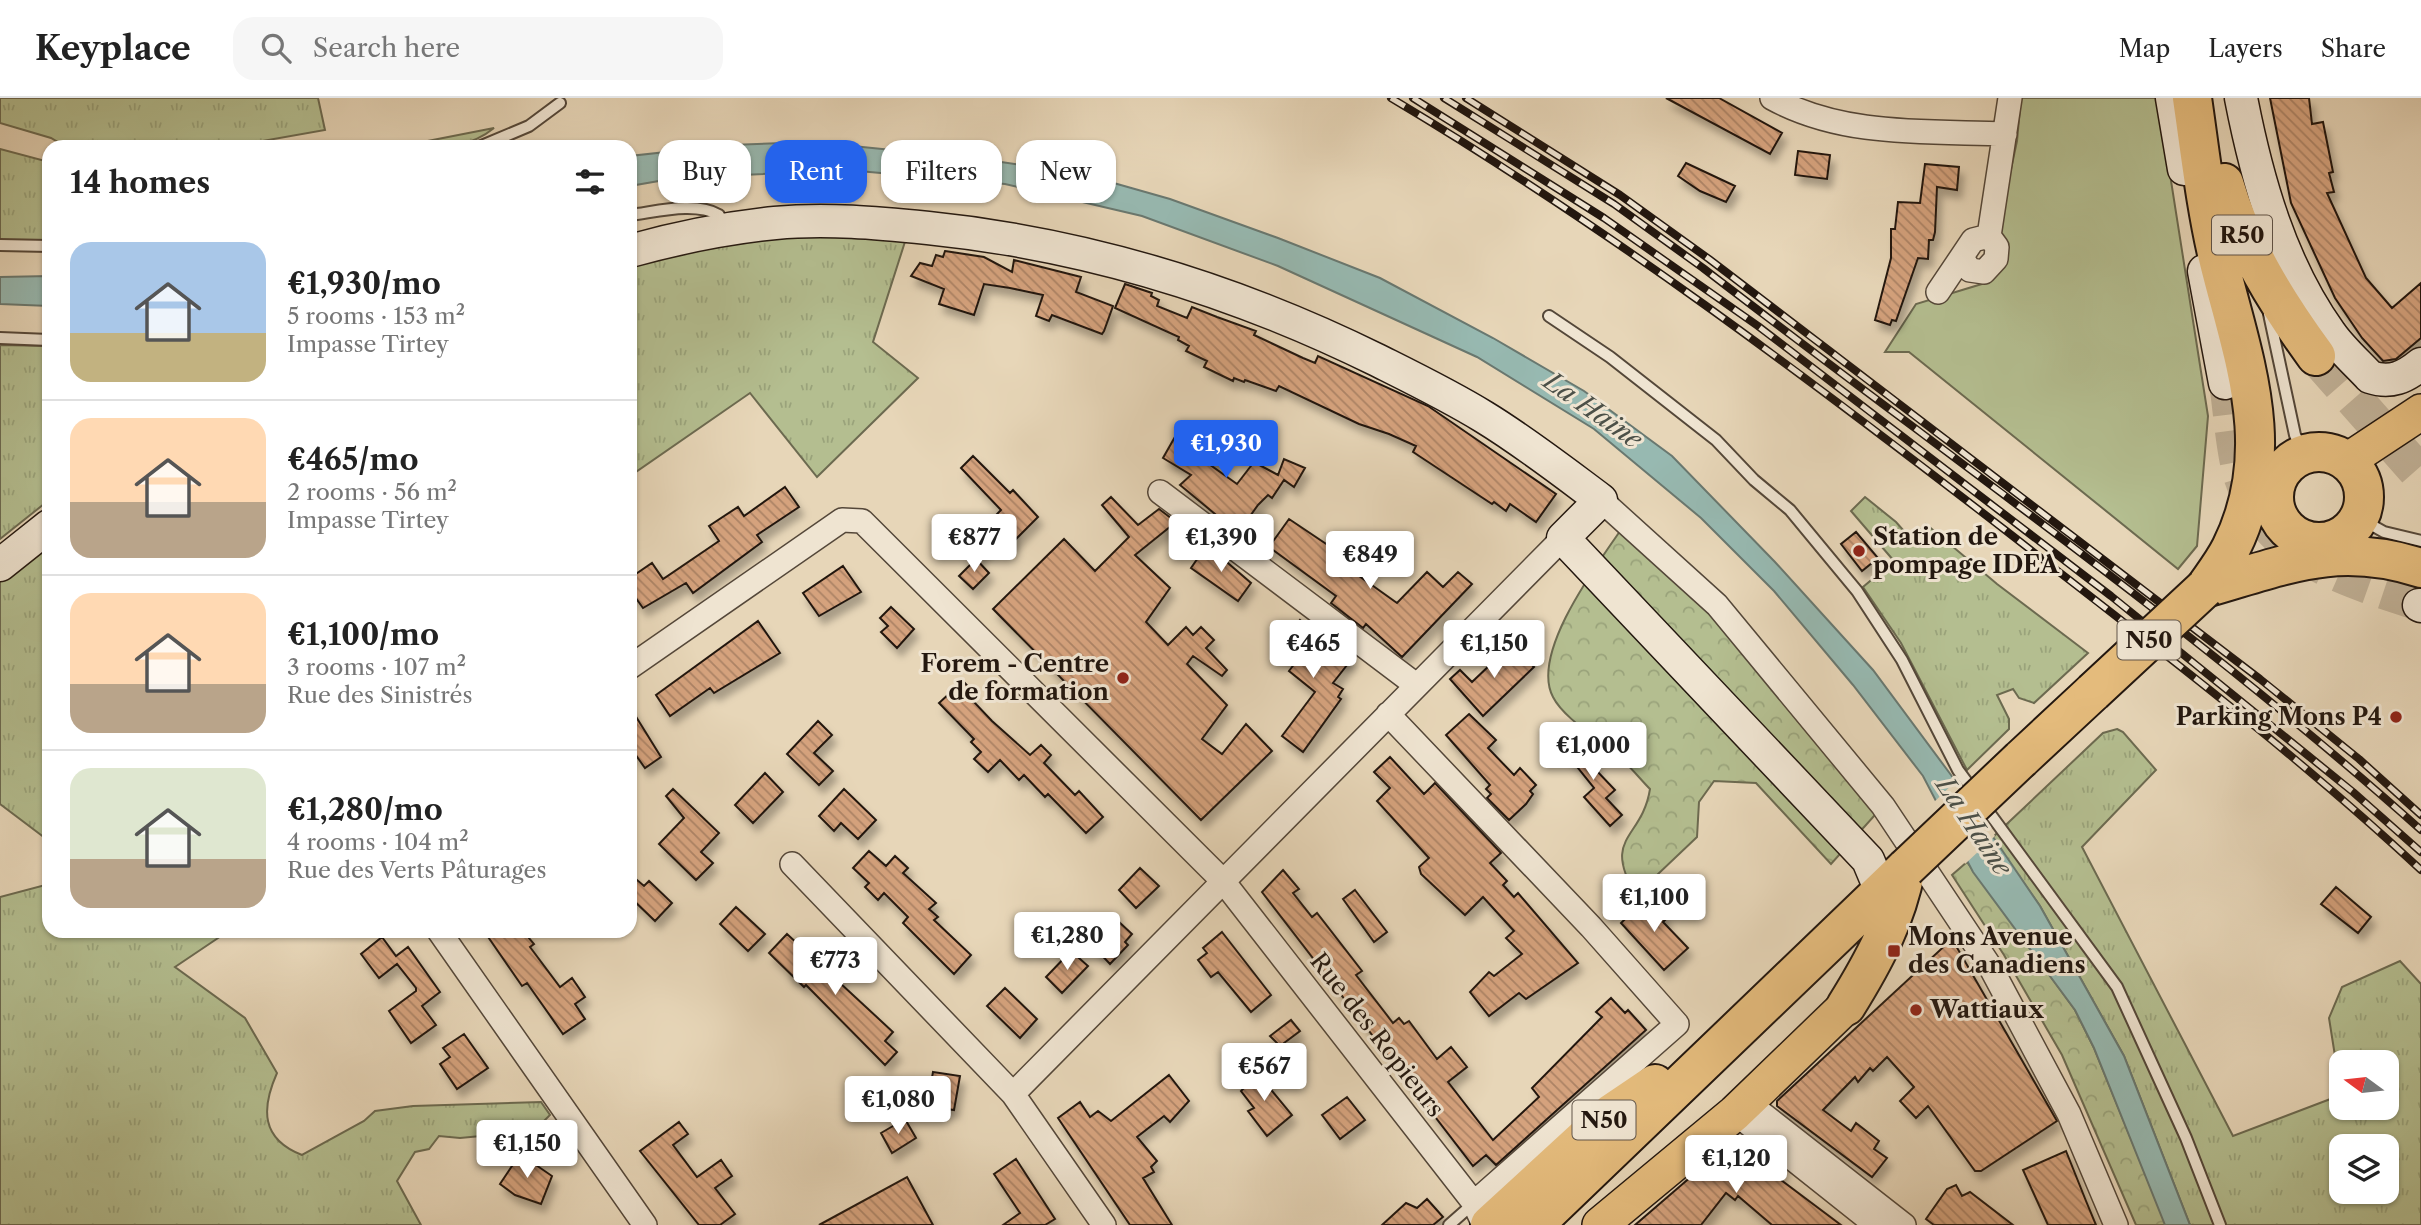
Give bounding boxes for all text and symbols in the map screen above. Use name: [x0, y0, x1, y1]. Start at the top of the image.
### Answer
search box: [233, 17, 723, 80]
text: Keyplace: [35, 28, 191, 69]
icon: search: [257, 29, 295, 67]
text: Search here: [313, 32, 460, 64]
text: Map: [2119, 34, 2170, 63]
text: Layers: [2208, 34, 2283, 63]
text: Share: [2321, 34, 2386, 63]
chip: Buy: [658, 140, 751, 203]
chip: Rent: [765, 140, 867, 203]
chip: Filters: [881, 140, 1002, 203]
chip: New: [1016, 140, 1116, 203]
icon: filters: [571, 163, 609, 201]
text: 14 homes: [70, 164, 210, 201]
road number: R50: [2212, 216, 2272, 254]
text: €1,930/mo: [287, 265, 441, 302]
icon: home: [126, 270, 210, 354]
text: 5 rooms · 153 m²: [287, 302, 465, 330]
text: Impasse Tirtey: [287, 330, 449, 358]
water label: La Haine: [1536, 364, 1649, 456]
pin: €1,930: [1169, 420, 1283, 480]
text: €1,930: [1190, 429, 1262, 457]
text: €465/mo: [287, 441, 419, 478]
icon: home: [126, 446, 210, 530]
text: 2 rooms · 56 m²: [287, 478, 457, 506]
text: Impasse Tirtey: [287, 506, 449, 534]
pin: €877: [933, 514, 1015, 574]
pin: €1,390: [1164, 514, 1278, 574]
place label: Station de pompage IDEA: [1873, 522, 2060, 579]
text: €877: [948, 523, 1000, 551]
text: €1,390: [1185, 523, 1257, 551]
pin: €849: [1329, 532, 1411, 591]
text: €849: [1342, 540, 1398, 568]
marker: Station de pompage IDEA: [1851, 543, 1867, 559]
text: €1,100/mo: [287, 616, 439, 653]
pin: €465: [1272, 620, 1354, 680]
pin: €1,150: [1437, 620, 1551, 680]
road number: N50: [2118, 620, 2180, 660]
icon: home: [126, 621, 210, 705]
text: €465: [1286, 629, 1340, 657]
text: €1,150: [1460, 629, 1529, 657]
place label: Forem - Centre de formation: [921, 649, 1110, 706]
text: 3 rooms · 107 m²: [287, 653, 466, 681]
marker: Forem - Centre de formation: [1115, 670, 1131, 686]
text: Rue des Sinistrés: [287, 681, 473, 709]
place label: Parking Mons P4: [2176, 702, 2382, 731]
marker: Parking Mons P4: [2388, 709, 2404, 725]
pin: €1,000: [1536, 722, 1650, 782]
text: €1,000: [1556, 731, 1630, 759]
water label: La Haine: [1928, 769, 2020, 883]
text: €1,280/mo: [287, 791, 443, 828]
icon: home: [126, 796, 210, 880]
text: 4 rooms · 104 m²: [287, 828, 469, 856]
text: Rue des Verts Pâturages: [287, 856, 546, 884]
pin: €1,100: [1597, 874, 1711, 934]
text: €1,100: [1619, 883, 1689, 911]
pin: €1,280: [1010, 912, 1124, 972]
text: €1,280: [1030, 921, 1104, 949]
place label: Mons Avenue des Canadiens: [1908, 922, 2086, 979]
pin: €773: [794, 937, 876, 997]
marker: Mons Avenue des Canadiens: [1886, 943, 1902, 959]
text: €773: [809, 946, 861, 974]
street label: Rue des Ropieurs: [1304, 947, 1450, 1122]
place label: Wattiaux: [1929, 995, 2044, 1024]
marker: Wattiaux: [1908, 1002, 1924, 1018]
pin: €567: [1223, 1044, 1305, 1103]
north arrow: [2329, 1050, 2399, 1120]
map controls: [2329, 1050, 2399, 1204]
text: €567: [1238, 1052, 1290, 1080]
pin: €1,080: [841, 1076, 955, 1136]
text: €1,080: [861, 1085, 935, 1113]
road number: N50: [1572, 1100, 1636, 1140]
pin: €1,150: [470, 1121, 584, 1180]
text: €1,150: [493, 1129, 562, 1157]
button: layers: [2329, 1134, 2399, 1204]
pin: €1,120: [1679, 1136, 1793, 1195]
text: €1,120: [1701, 1144, 1771, 1172]

